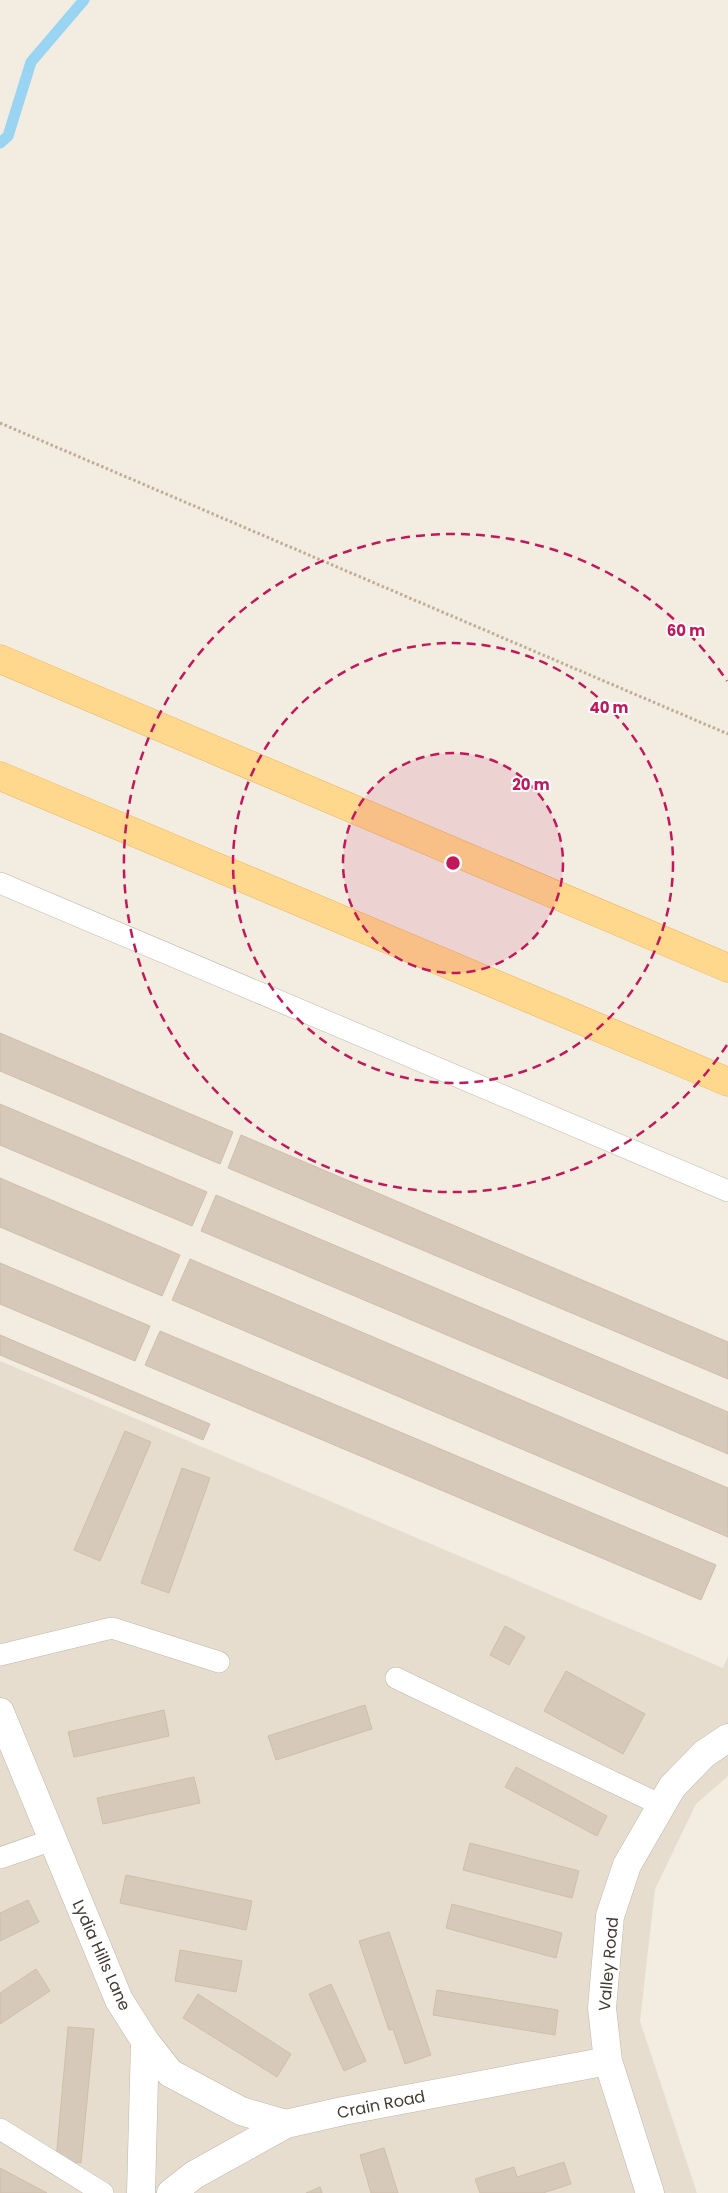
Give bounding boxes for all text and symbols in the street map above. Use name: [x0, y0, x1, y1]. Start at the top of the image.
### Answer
text: 60 m: [667, 620, 705, 641]
text: 40 m: [589, 697, 629, 718]
text: 20 m: [512, 774, 550, 795]
centre of rings: [444, 854, 462, 872]
street label: Lydia Hills Lane: [67, 1896, 136, 2014]
street label: Valley Road: [593, 1916, 624, 2012]
street label: Crain Road: [335, 2085, 427, 2124]

